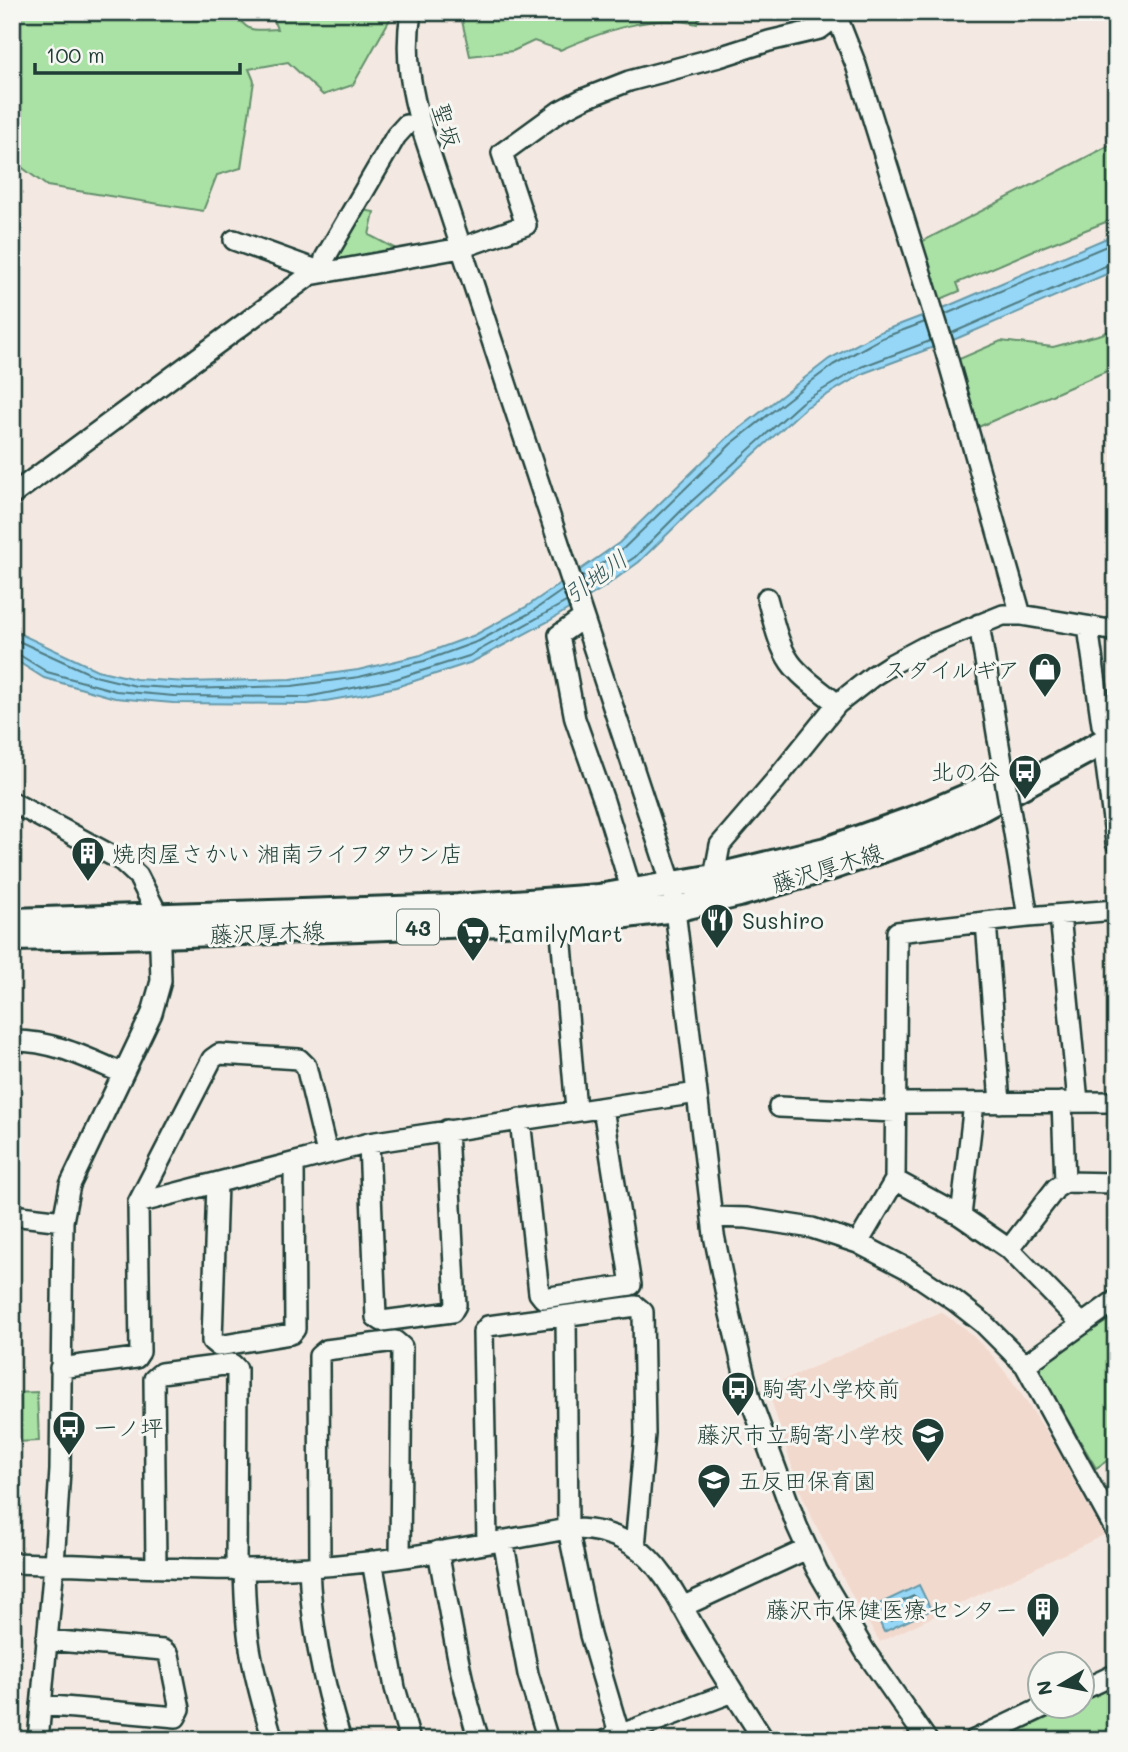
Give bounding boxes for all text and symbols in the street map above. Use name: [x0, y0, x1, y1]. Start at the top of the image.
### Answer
scale bar: [35, 32, 240, 76]
text: 100 m: [46, 41, 105, 68]
street label: 聖坂: [426, 99, 468, 151]
water label: 引地川: [557, 542, 633, 610]
shop icon: スタイルギア: [1026, 650, 1064, 699]
place label: スタイルギア: [884, 654, 1020, 684]
bus stop icon: 北の谷: [1006, 752, 1044, 801]
place label: 北の谷: [931, 756, 1000, 786]
building icon: 焼肉屋さかい 湘南ライフタウン店: [69, 834, 107, 883]
street label: 藤沢厚木線: [768, 836, 886, 898]
place label: 焼肉屋さかい 湘南ライフタウン店: [112, 838, 463, 868]
restaurant icon: Sushiro: [698, 901, 736, 950]
place label: Sushiro: [742, 905, 824, 935]
road number: 43: [397, 909, 439, 944]
supermarket icon: FamilyMart: [454, 914, 492, 963]
street label: 藤沢厚木線: [209, 915, 325, 949]
place label: FamilyMart: [498, 918, 623, 948]
bus stop icon: 駒寄小学校前: [719, 1369, 757, 1418]
place label: 駒寄小学校前: [762, 1373, 900, 1403]
bus stop icon: 一ノ坪: [50, 1408, 88, 1457]
place label: 一ノ坪: [94, 1412, 163, 1442]
school or university icon: 藤沢市立駒寄小学校: [909, 1415, 947, 1464]
place label: 藤沢市立駒寄小学校: [697, 1419, 904, 1449]
school or university icon: 五反田保育園: [695, 1461, 733, 1510]
place label: 五反田保育園: [738, 1465, 876, 1495]
building icon: 藤沢市保健医療センター: [1024, 1590, 1062, 1639]
place label: 藤沢市保健医療センター: [766, 1594, 1018, 1624]
north arrow: [1026, 1650, 1096, 1720]
text: N: [1030, 1679, 1057, 1697]

